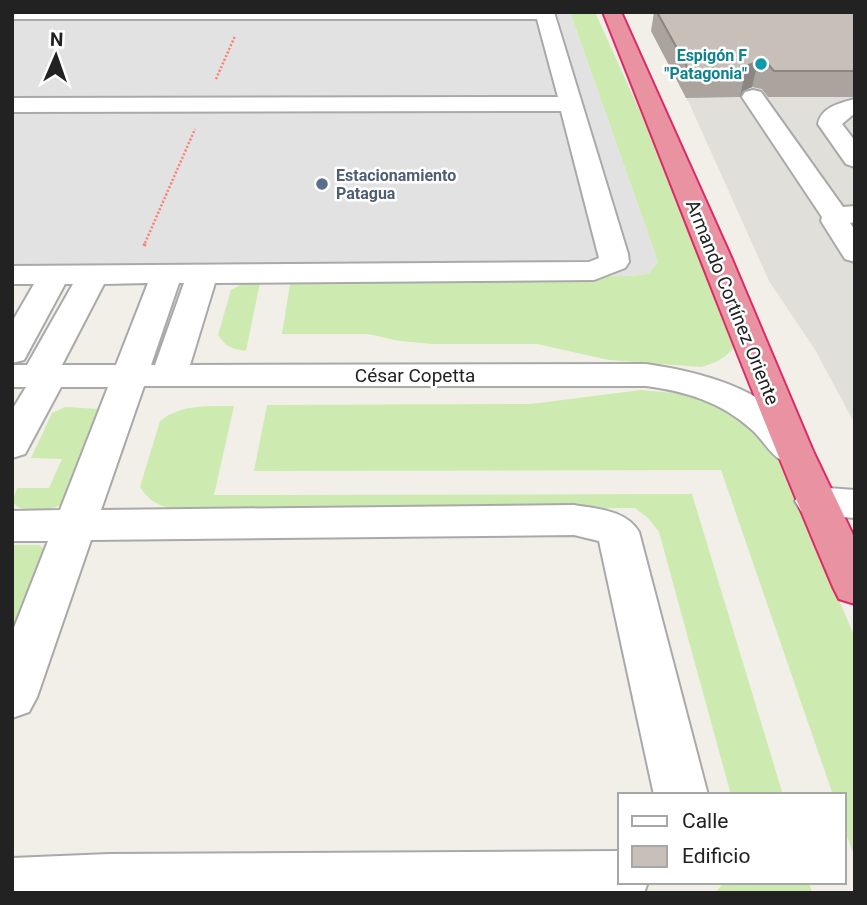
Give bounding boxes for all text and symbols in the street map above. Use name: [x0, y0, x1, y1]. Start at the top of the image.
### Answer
north arrow: [21, 21, 91, 91]
text: N: [49, 28, 64, 51]
place label: Espigón F "Patagonia": [664, 46, 747, 83]
marker: Espigón F "Patagonia": [753, 56, 769, 72]
place label: Estacionamiento Patagua: [336, 166, 456, 203]
marker: Estacionamiento Patagua: [314, 176, 330, 192]
street label: Armando Cortínez Oriente: [681, 196, 784, 408]
street label: César Copetta: [355, 364, 475, 387]
legend: [618, 793, 846, 884]
text: Calle: [682, 809, 728, 833]
text: Edificio: [682, 844, 750, 868]

